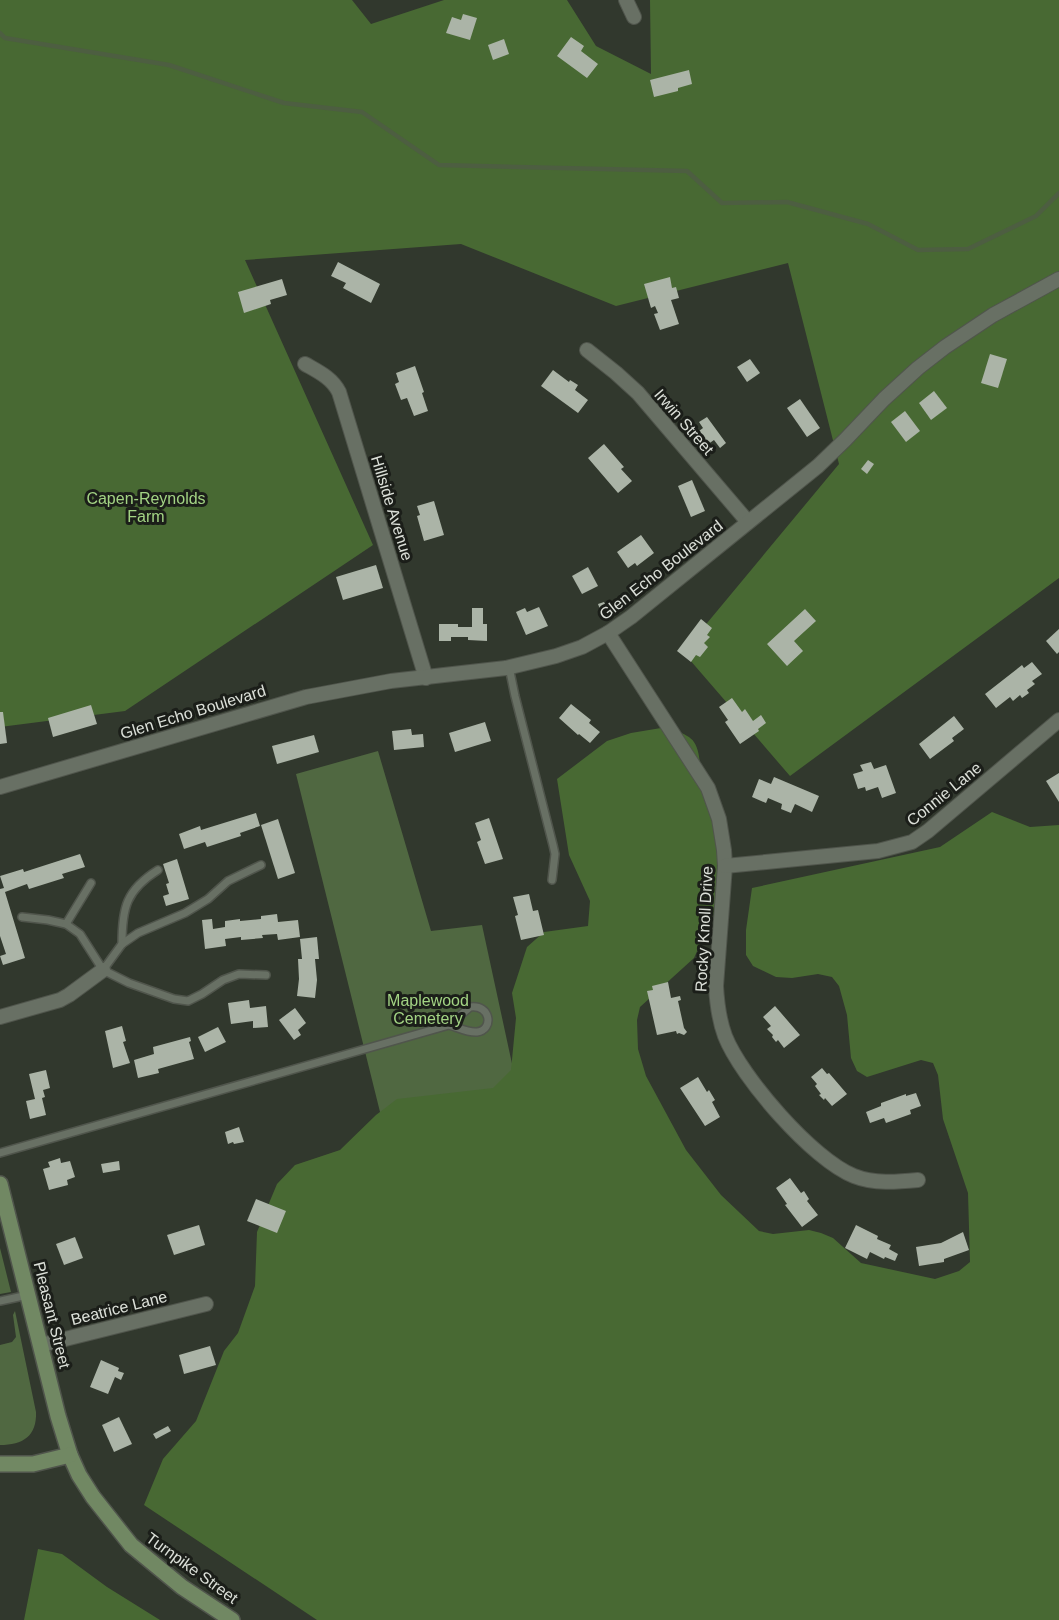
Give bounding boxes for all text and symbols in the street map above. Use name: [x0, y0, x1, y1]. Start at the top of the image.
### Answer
street label: Irwin Street: [651, 386, 717, 459]
street label: Hillside Avenue: [368, 453, 416, 563]
park label: Capen-Reynolds Farm: [86, 490, 206, 525]
street label: Glen Echo Boulevard: [596, 517, 726, 623]
street label: Glen Echo Boulevard: [118, 682, 268, 742]
street label: Connie Lane: [903, 759, 985, 829]
street label: Rocky Knoll Drive: [692, 865, 716, 992]
park label: Maplewood Cemetery: [387, 992, 469, 1027]
street label: Pleasant Street: [31, 1260, 74, 1371]
street label: Beatrice Lane: [69, 1288, 169, 1328]
street label: Turnpike Street: [143, 1529, 241, 1607]

